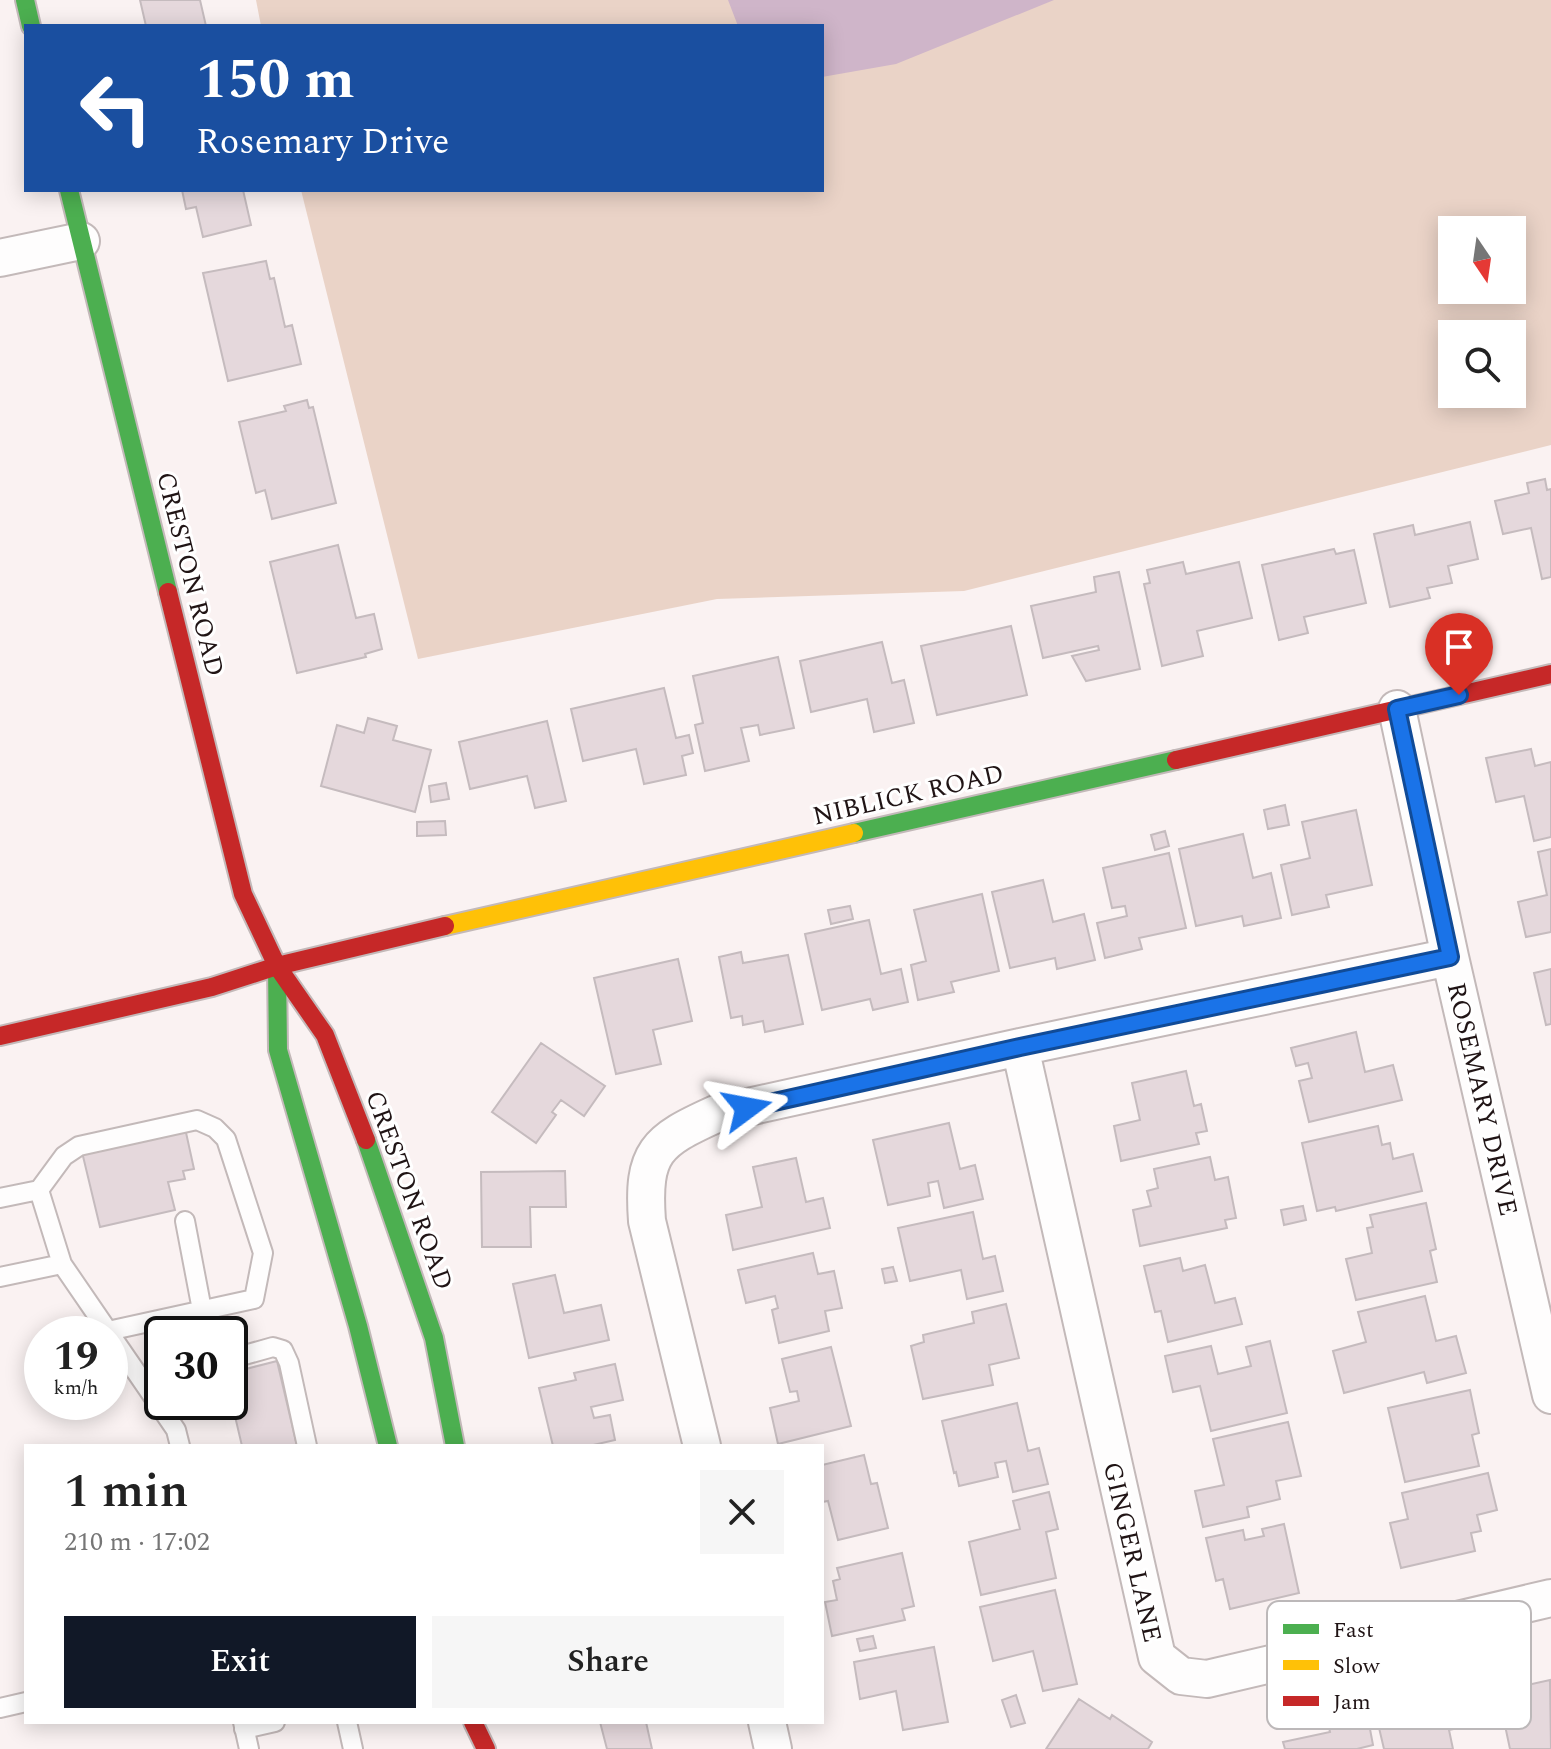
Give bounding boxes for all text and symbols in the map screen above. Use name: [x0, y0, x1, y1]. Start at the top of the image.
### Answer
text: 150 m: [196, 38, 355, 123]
icon: left: [64, 56, 168, 160]
text: Rosemary Drive: [196, 115, 449, 170]
north arrow: [1438, 216, 1526, 304]
map controls: [1438, 216, 1526, 408]
button: search: [1438, 320, 1526, 408]
street label: CRESTON ROAD: [145, 468, 235, 681]
pin: [1425, 613, 1493, 695]
icon: arrive: [1437, 625, 1481, 669]
street label: NIBLICK ROAD: [809, 754, 1008, 836]
street label: ROSEMARY DRIVE: [1436, 978, 1528, 1220]
position arrow: [705, 1066, 789, 1150]
street label: CRESTON ROAD: [354, 1085, 464, 1296]
speed limit sign: 30: [144, 1316, 248, 1420]
text: 19: [54, 1327, 98, 1388]
text: km/h: [54, 1373, 99, 1403]
text: 1 min: [64, 1455, 189, 1528]
street label: GINGER LANE: [1092, 1458, 1172, 1647]
button: close: [700, 1470, 784, 1554]
text: 210 m · 17:02: [64, 1522, 210, 1562]
legend: [1267, 1601, 1531, 1729]
text: Fast: [1333, 1614, 1374, 1647]
button: Exit: [64, 1616, 416, 1708]
button: Share: [432, 1616, 784, 1708]
text: Slow: [1333, 1650, 1381, 1683]
text: Jam: [1333, 1686, 1371, 1719]

